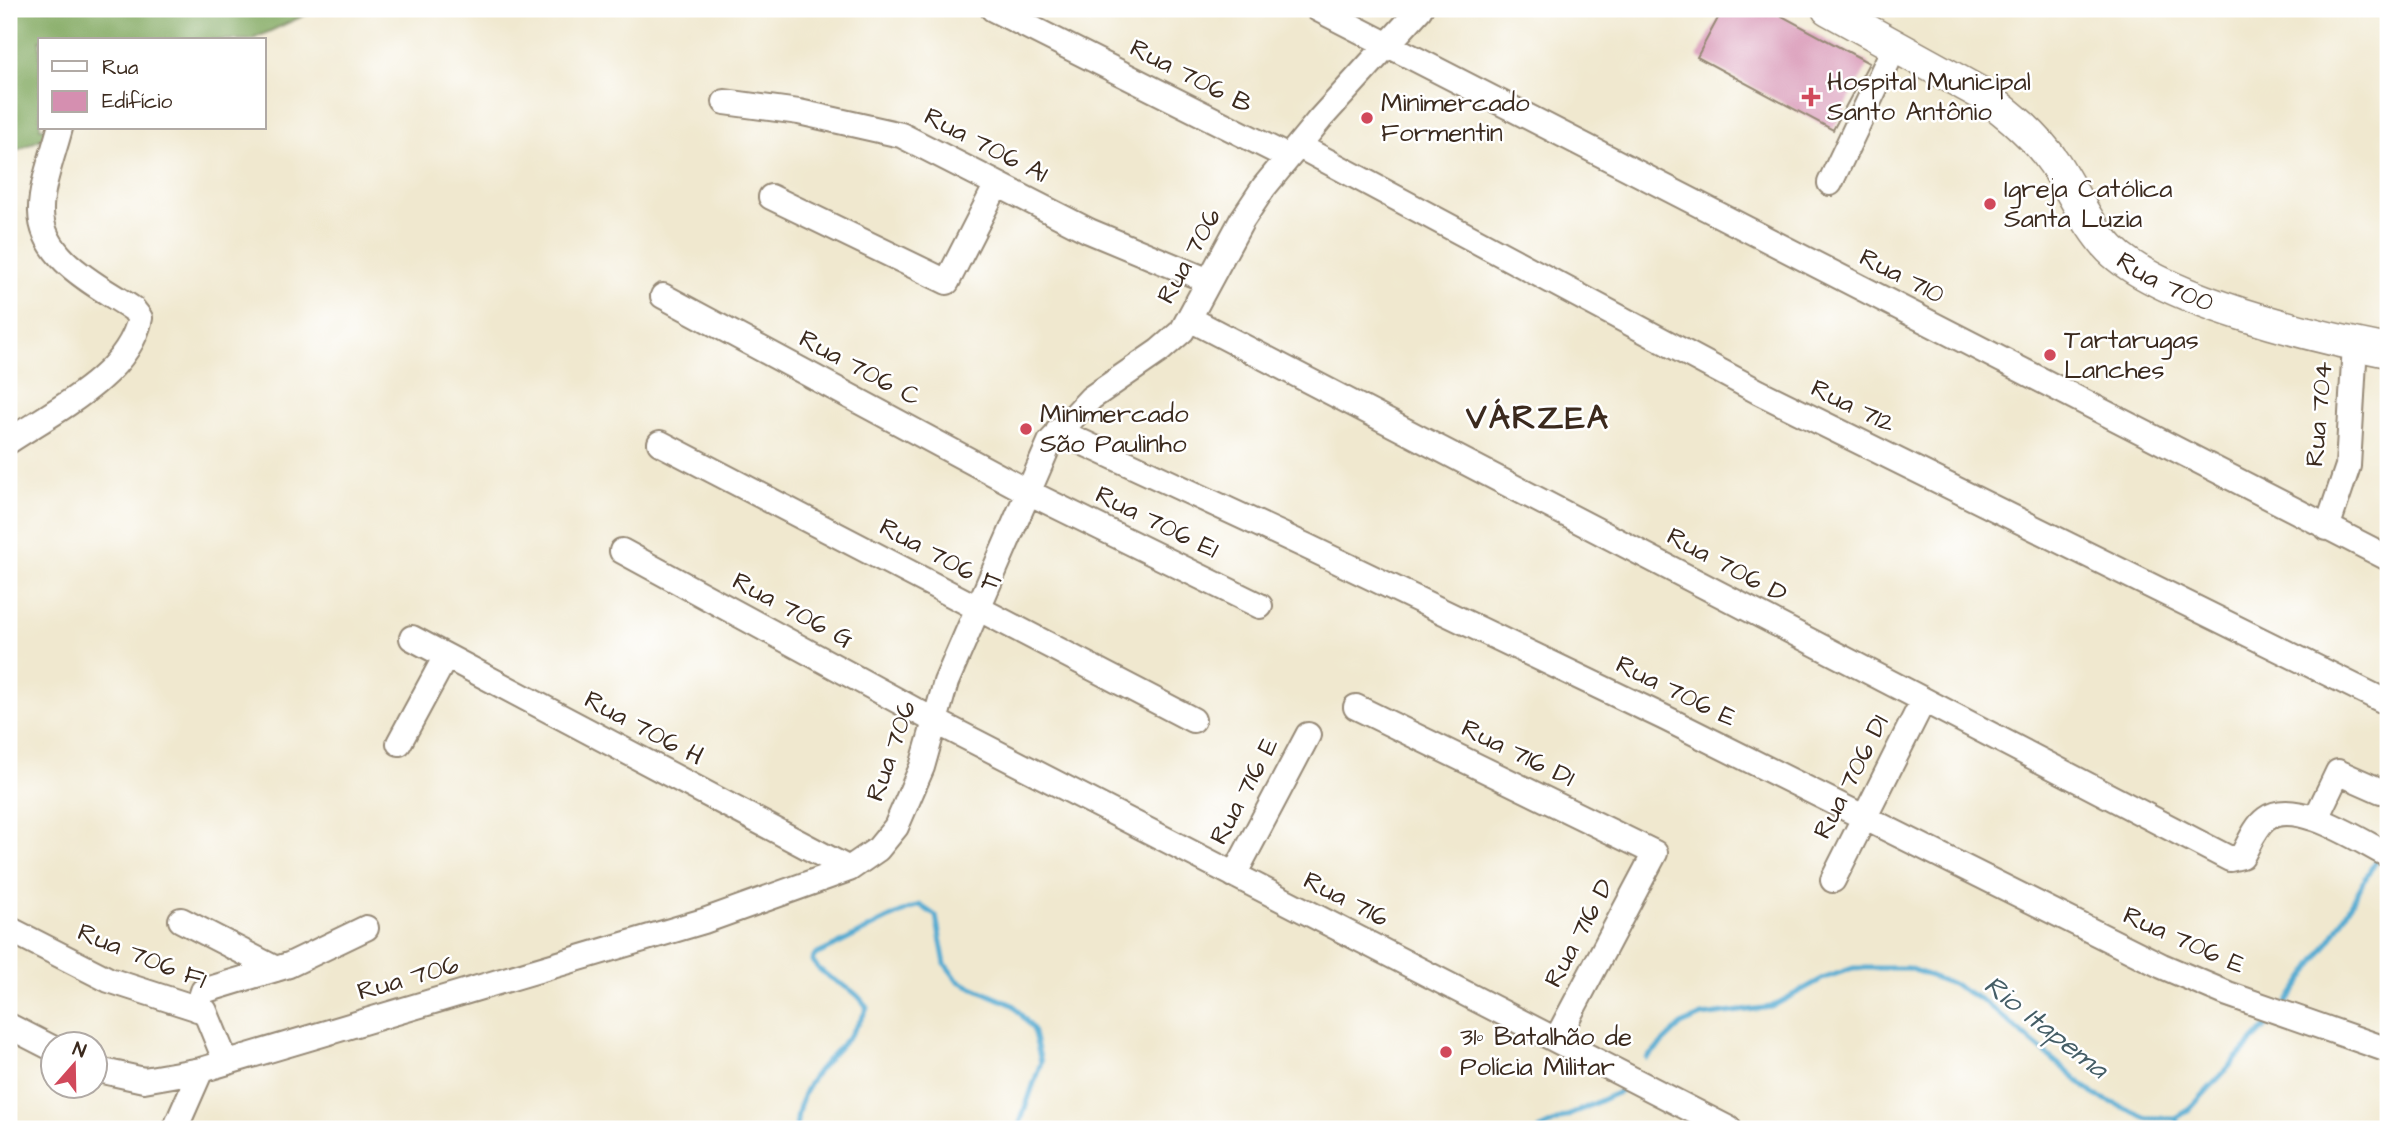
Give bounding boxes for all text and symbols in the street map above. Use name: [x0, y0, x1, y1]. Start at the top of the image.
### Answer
street label: Rua 706 B: [1124, 30, 1258, 122]
legend: [38, 38, 266, 130]
text: Rua: [102, 53, 139, 82]
place label: Hospital Municipal Santo Antônio: [1827, 64, 2031, 130]
place label: Minimercado Formentin: [1381, 85, 1530, 151]
text: Edifício: [102, 87, 172, 116]
marker: Hospital Municipal Santo Antônio: [1801, 87, 1821, 107]
street label: Rua 706 A1: [918, 98, 1054, 192]
marker: Minimercado Formentin: [1359, 110, 1375, 126]
place label: Igreja Católica Santa Luzia: [2004, 171, 2173, 237]
marker: Igreja Católica Santa Luzia: [1982, 196, 1998, 212]
street label: Rua 706: [1148, 202, 1230, 310]
street label: Rua 710: [1853, 239, 1951, 313]
street label: Rua 700: [2109, 243, 2219, 321]
street label: Rua 706 C: [793, 321, 927, 415]
place label: Tartarugas Lanches: [2064, 322, 2199, 388]
marker: Tartarugas Lanches: [2042, 347, 2058, 363]
street label: Rua 704: [2296, 360, 2342, 468]
street label: Rua 712: [1805, 370, 1901, 442]
district label: VÁRZEA: [1465, 395, 1610, 441]
place label: Minimercado São Paulinho: [1040, 396, 1189, 462]
marker: Minimercado São Paulinho: [1018, 421, 1034, 437]
street label: Rua 706 E1: [1089, 477, 1225, 567]
street label: Rua 706 F: [873, 509, 1007, 603]
street label: Rua 706 D: [1661, 518, 1794, 612]
street label: Rua 706 G: [726, 563, 860, 657]
street label: Rua 706 E: [1610, 646, 1742, 736]
street label: Rua 706 H: [578, 682, 710, 774]
street label: Rua 706: [857, 696, 925, 806]
street label: Rua 706 D1: [1804, 709, 1898, 845]
street label: Rua 716 D1: [1455, 710, 1581, 796]
street label: Rua 716 E: [1201, 731, 1287, 851]
street label: Rua 716: [1297, 862, 1395, 936]
street label: Rua 716 D: [1535, 872, 1623, 994]
street label: Rua 706 E: [2117, 897, 2251, 983]
street label: Rua 706 F1: [72, 914, 212, 998]
street label: Rua 706: [353, 946, 463, 1010]
water label: Rio Itapema: [1976, 966, 2118, 1089]
place label: 31º Batalhão de Polícia Militar: [1460, 1019, 1632, 1085]
north arrow: [38, 1030, 108, 1100]
text: N: [69, 1036, 90, 1065]
marker: 31º Batalhão de Polícia Militar: [1438, 1044, 1454, 1060]

